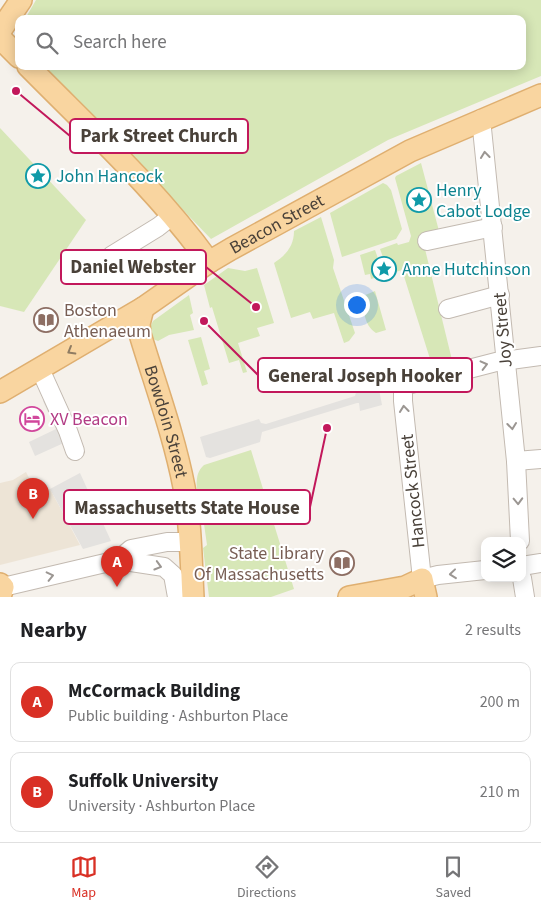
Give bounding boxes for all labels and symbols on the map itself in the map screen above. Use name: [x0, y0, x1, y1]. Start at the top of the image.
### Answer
callout: Park Street Church: [70, 119, 248, 153]
text: Park Street Church: [80, 123, 238, 150]
one-way arrow: [480, 151, 491, 159]
place icon: John Hancock: [25, 163, 51, 189]
place label: John Hancock: [56, 164, 163, 189]
place label: Henry Cabot Lodge: [436, 178, 531, 224]
place icon: Henry Cabot Lodge: [406, 187, 432, 213]
street label: Beacon Street: [225, 188, 329, 260]
callout: Daniel Webster: [61, 250, 206, 284]
text: Daniel Webster: [70, 254, 196, 281]
place icon: Anne Hutchinson: [371, 256, 397, 282]
place label: Anne Hutchinson: [402, 257, 531, 282]
street label: Joy Street: [487, 291, 519, 369]
your location: [344, 292, 370, 318]
place label: Boston Athenaeum: [64, 298, 151, 344]
library icon: Boston Athenaeum: [33, 307, 59, 333]
one-way arrow: [68, 344, 77, 354]
callout: General Joseph Hooker: [258, 358, 472, 392]
one-way arrow: [480, 360, 489, 371]
street label: Bowdoin Street: [138, 362, 194, 480]
text: General Joseph Hooker: [268, 363, 462, 390]
one-way arrow: [399, 404, 410, 412]
hotel icon: XV Beacon: [19, 406, 45, 432]
place label: XV Beacon: [50, 407, 128, 432]
one-way arrow: [506, 423, 517, 431]
street label: Hancock Street: [395, 433, 431, 549]
pin: B: [17, 478, 49, 519]
callout: Massachusetts State House: [64, 490, 310, 524]
text: Massachusetts State House: [74, 495, 300, 522]
one-way arrow: [513, 498, 523, 505]
place label: State Library Of Massachusetts: [194, 541, 325, 587]
pin: A: [101, 546, 133, 587]
library icon: State Library Of Massachusetts: [329, 550, 355, 576]
one-way arrow: [154, 560, 162, 571]
one-way arrow: [449, 568, 457, 579]
one-way arrow: [46, 571, 55, 582]

